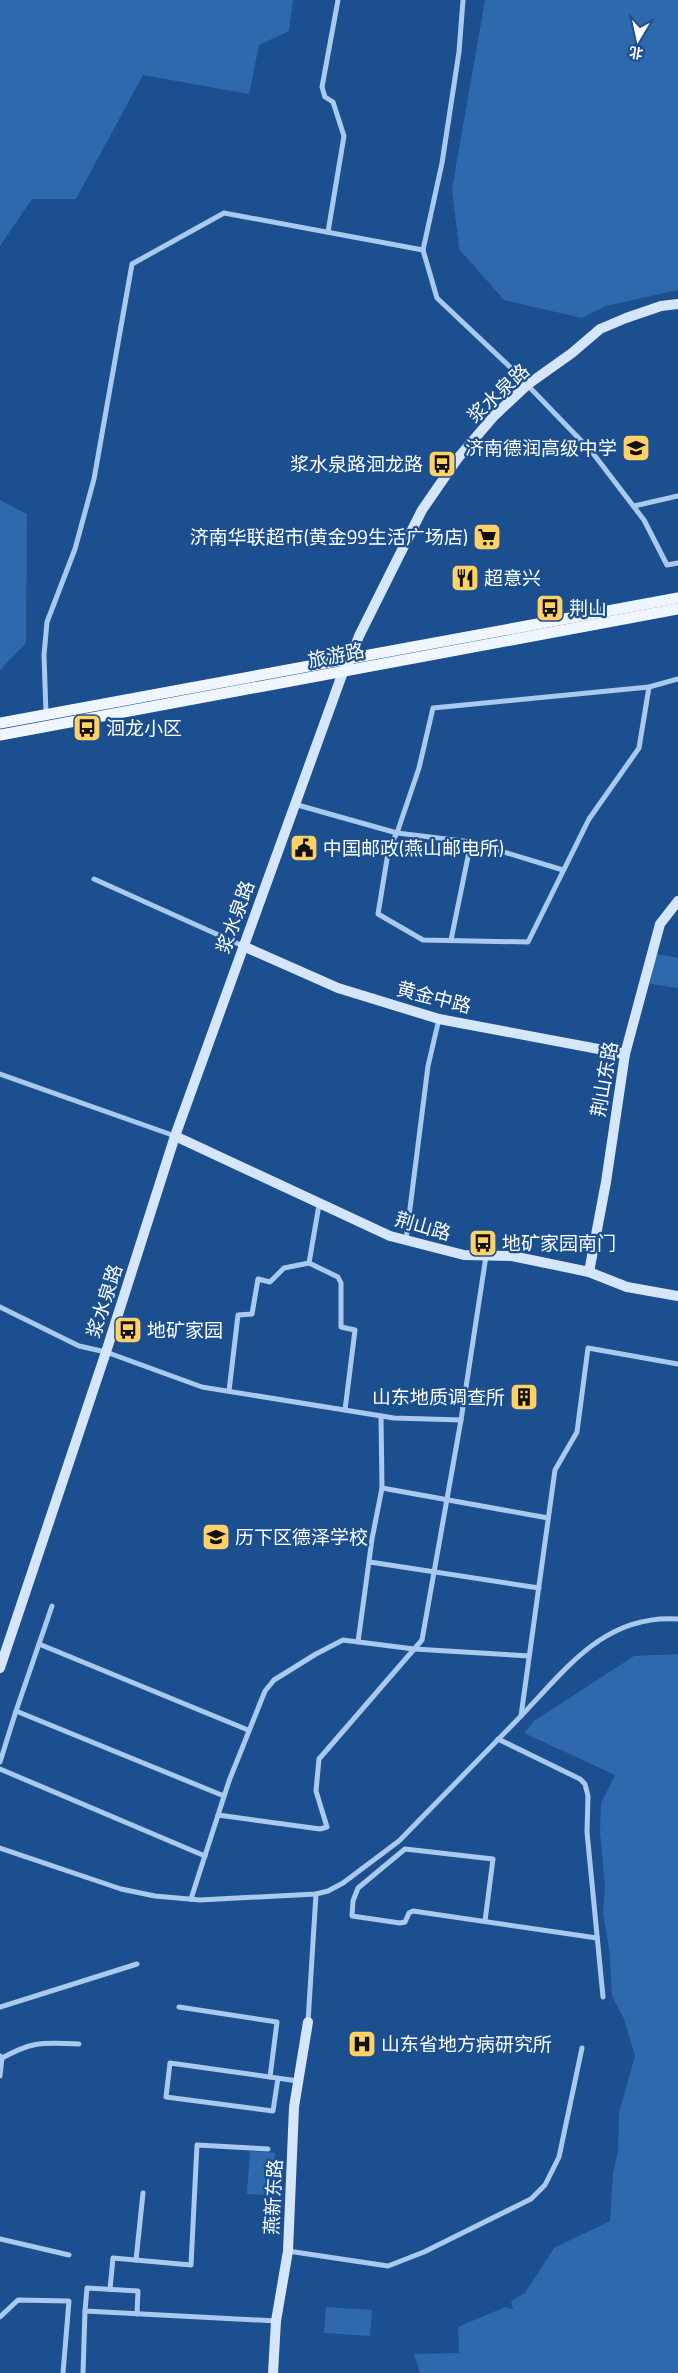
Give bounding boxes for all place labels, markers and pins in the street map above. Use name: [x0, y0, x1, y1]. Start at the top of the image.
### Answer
place label: 济南德润高级中学: [465, 433, 617, 462]
school or university icon: 济南德润高级中学: [621, 433, 651, 463]
place label: 浆水泉路洄龙路: [290, 449, 423, 478]
bus stop icon: 浆水泉路洄龙路: [427, 449, 457, 479]
place label: 济南华联超市(黄金99生活广场店): [190, 522, 468, 551]
supermarket icon: 济南华联超市(黄金99生活广场店): [472, 522, 502, 552]
restaurant icon: 超意兴: [450, 563, 480, 593]
place label: 超意兴: [484, 563, 541, 592]
bus stop icon: 荆山: [535, 593, 565, 623]
place label: 荆山: [569, 593, 607, 622]
bus stop icon: 洄龙小区: [72, 713, 102, 743]
place label: 洄龙小区: [106, 713, 182, 742]
public building icon: 中国邮政(燕山邮电所): [289, 833, 319, 863]
place label: 中国邮政(燕山邮电所): [323, 833, 504, 862]
bus stop icon: 地矿家园南门: [468, 1228, 498, 1258]
place label: 地矿家园南门: [502, 1228, 616, 1257]
bus stop icon: 地矿家园: [113, 1315, 143, 1345]
place label: 地矿家园: [147, 1315, 223, 1344]
place label: 山东地质调查所: [372, 1382, 505, 1411]
building icon: 山东地质调查所: [509, 1382, 539, 1412]
school or university icon: 历下区德泽学校: [201, 1522, 231, 1552]
place label: 历下区德泽学校: [235, 1522, 368, 1551]
hospital icon: 山东省地方病研究所: [347, 2029, 377, 2059]
place label: 山东省地方病研究所: [381, 2029, 552, 2058]

